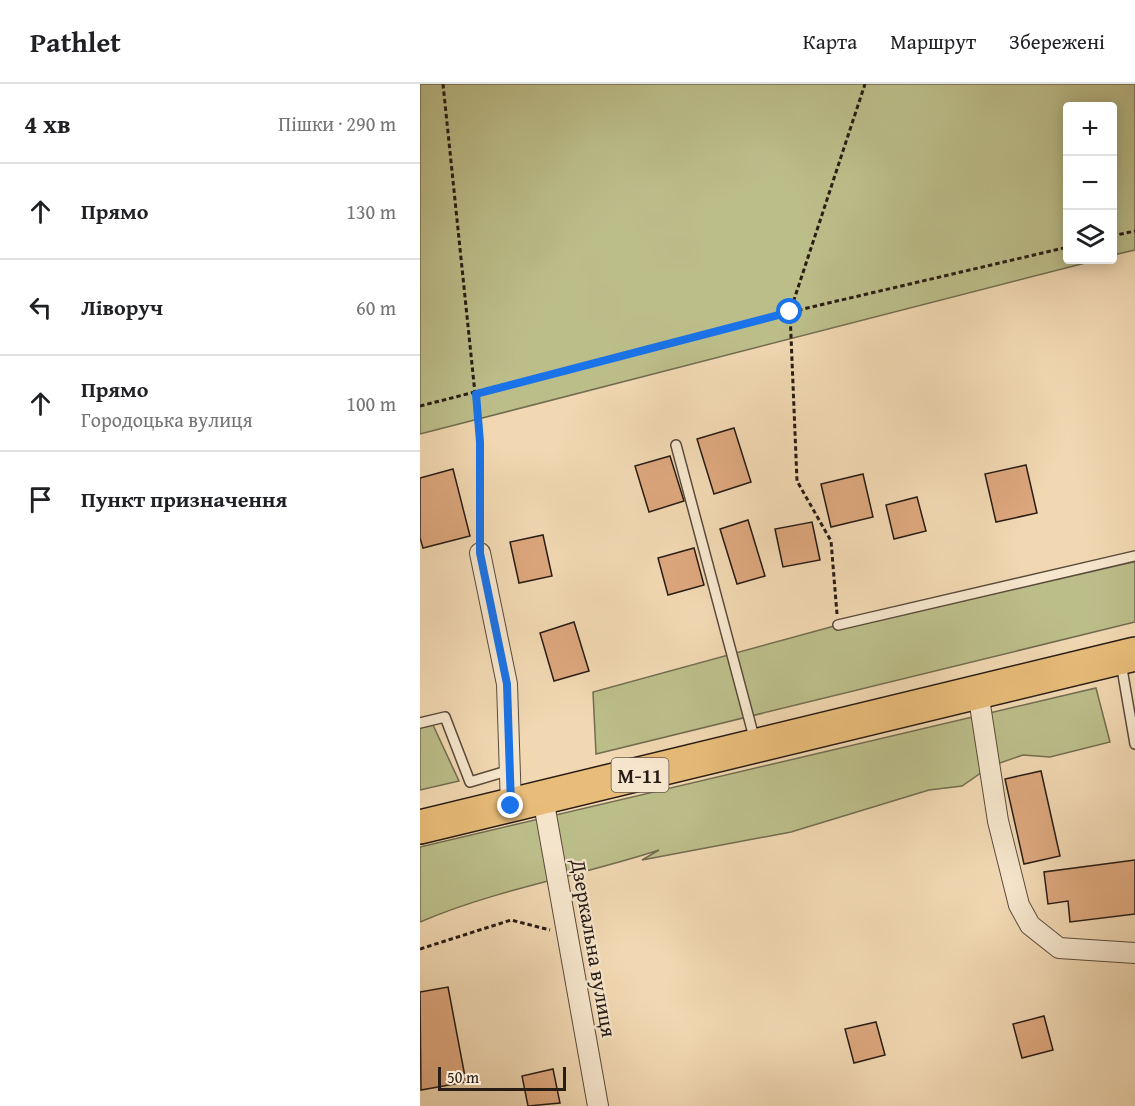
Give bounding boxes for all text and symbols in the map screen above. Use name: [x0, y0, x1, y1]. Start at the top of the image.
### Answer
text: Pathlet: [30, 21, 121, 62]
text: Карта: [803, 26, 857, 57]
text: Маршрут: [890, 26, 976, 57]
text: Збережені: [1009, 26, 1105, 57]
map controls: [1063, 102, 1117, 264]
button: +: [1063, 102, 1117, 156]
text: 4 хв: [24, 104, 71, 143]
text: Пішки · 290 m: [278, 109, 396, 138]
button: −: [1063, 156, 1117, 210]
icon: ahead: [24, 195, 57, 228]
text: Прямо: [81, 195, 148, 227]
text: 130 m: [346, 197, 396, 226]
button: layers: [1063, 210, 1117, 264]
icon: left: [24, 291, 57, 324]
text: Ліворуч: [81, 291, 163, 323]
text: 60 m: [356, 293, 396, 322]
route start: [776, 298, 802, 324]
text: Прямо: [81, 373, 148, 405]
icon: ahead: [24, 387, 57, 420]
text: 100 m: [346, 389, 396, 418]
text: Городоцька вулиця: [81, 405, 253, 434]
icon: arrive: [24, 483, 57, 516]
text: Пункт призначення: [81, 483, 287, 515]
road number: М-11: [612, 758, 668, 792]
route end: [497, 792, 523, 818]
street label: Дзеркальна вулиця: [563, 855, 625, 1040]
scale bar: [438, 1064, 566, 1092]
text: 50 m: [447, 1065, 479, 1089]

